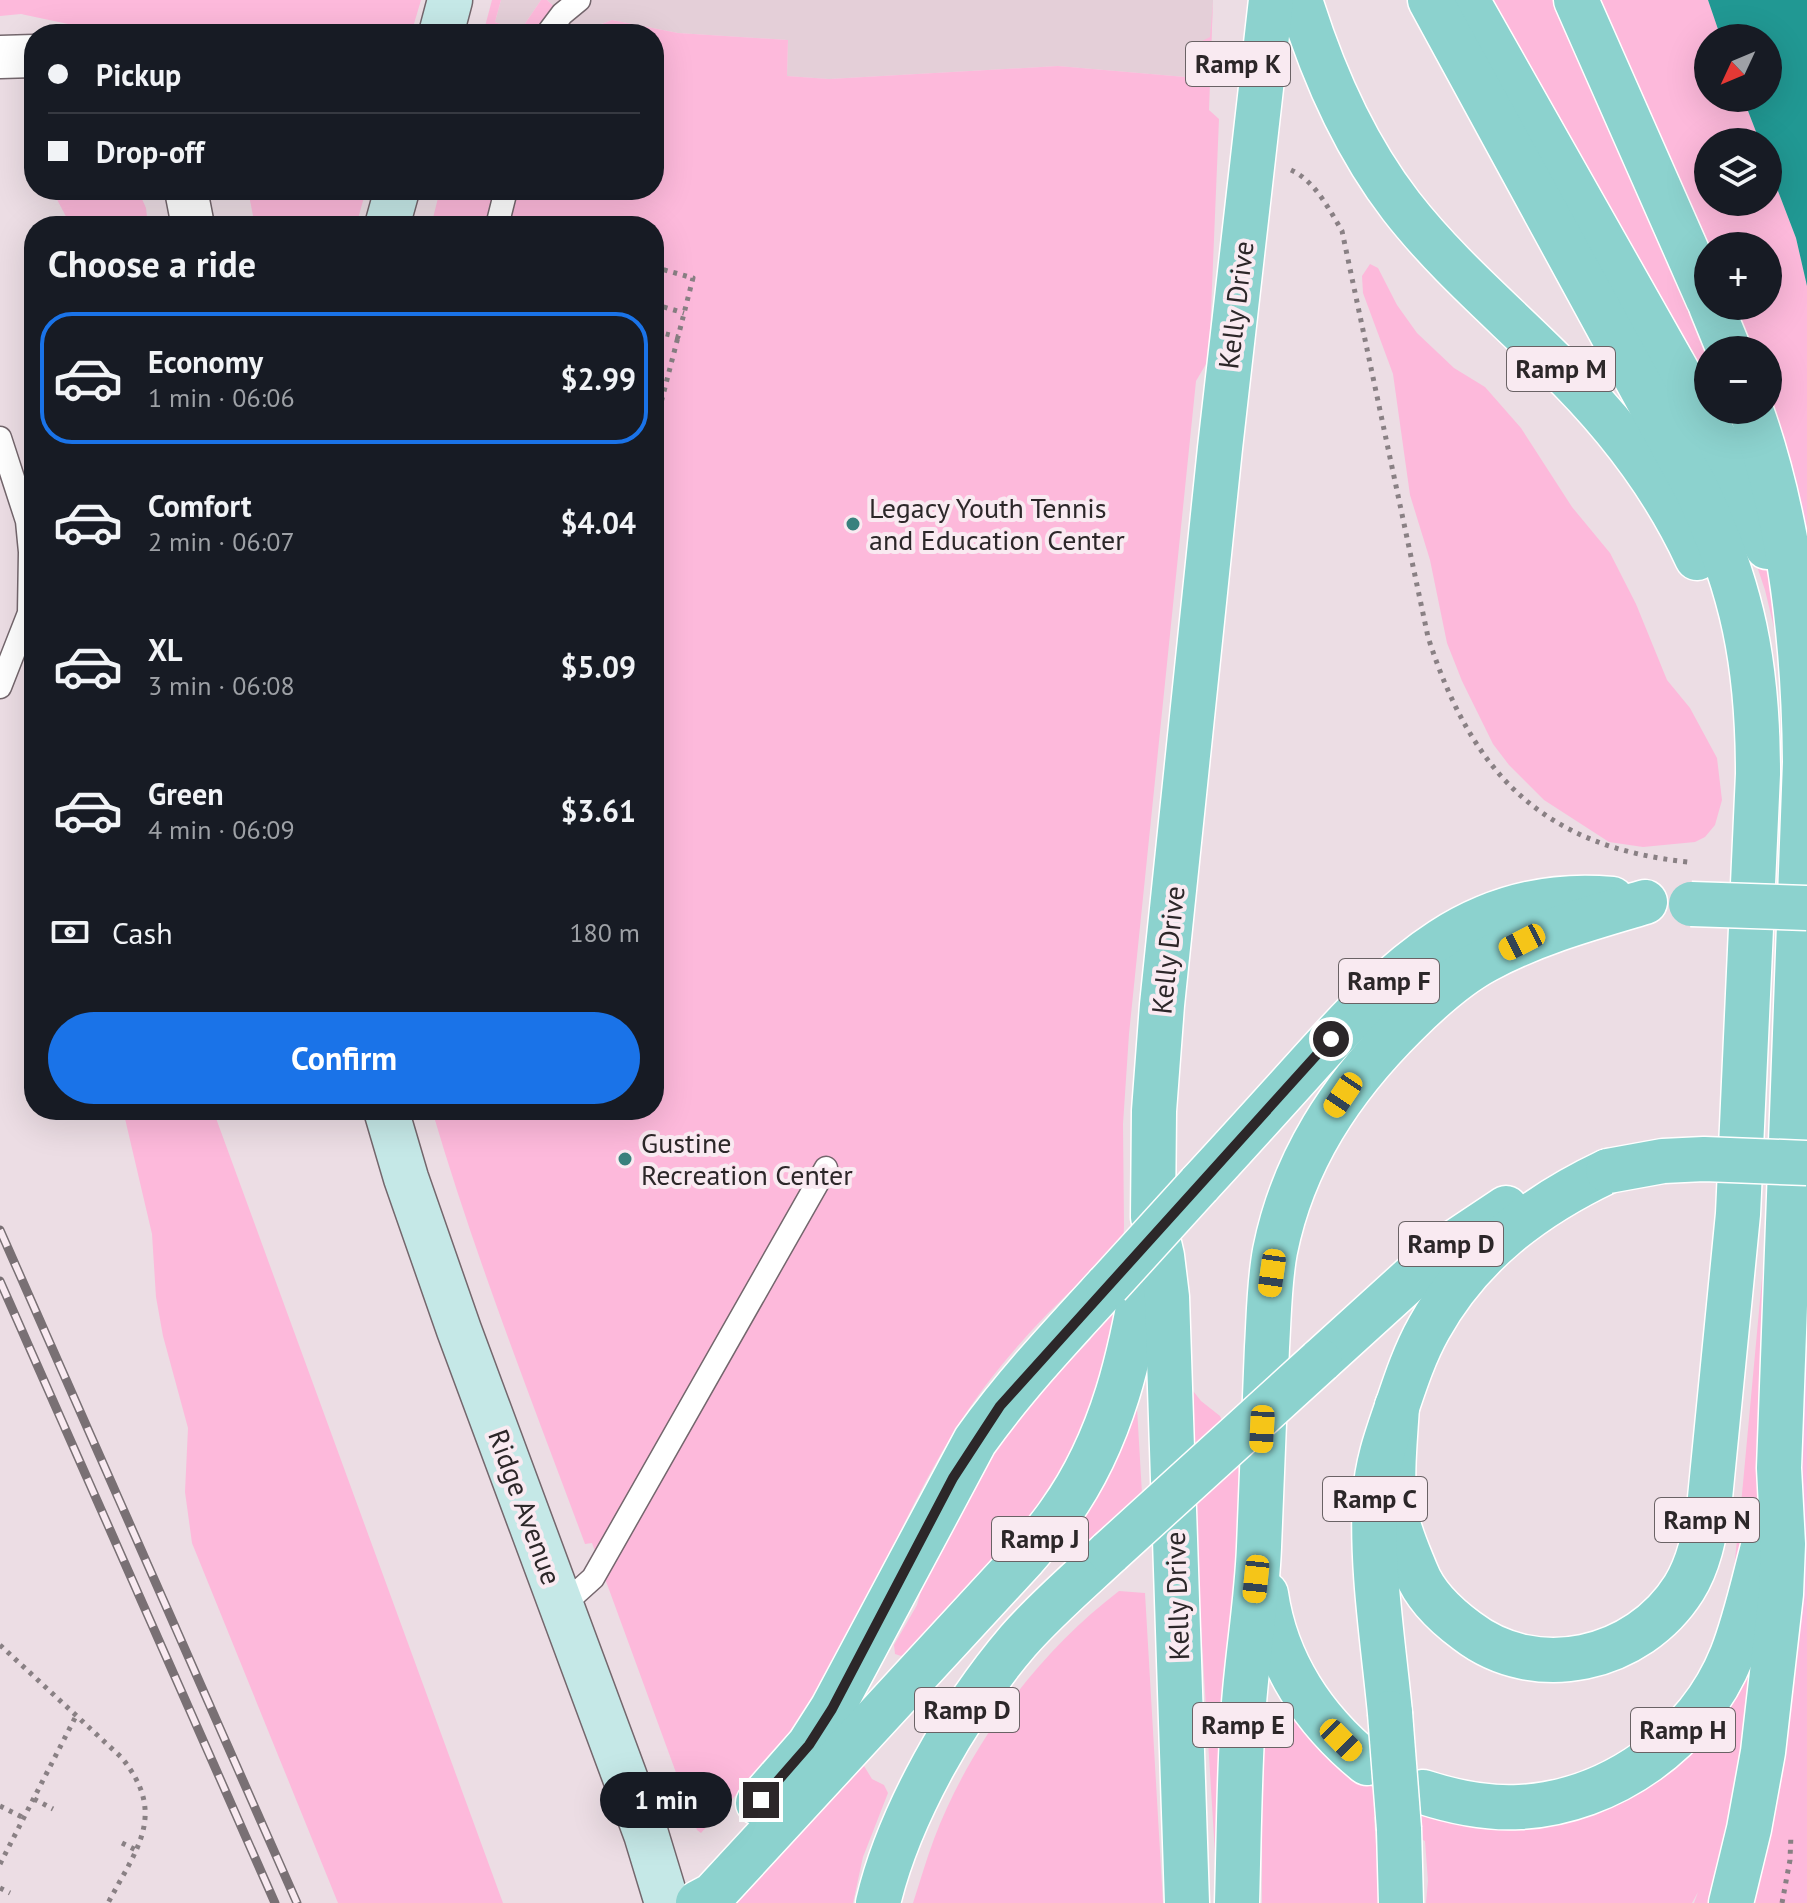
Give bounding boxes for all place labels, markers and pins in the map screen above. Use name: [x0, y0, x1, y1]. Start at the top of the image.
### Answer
place label: Legacy Youth Tennis and Education Center: [869, 489, 1125, 558]
marker: Legacy Youth Tennis and Education Center: [844, 515, 862, 533]
place label: Gustine Recreation Center: [641, 1124, 853, 1193]
marker: Gustine Recreation Center: [616, 1150, 634, 1168]

